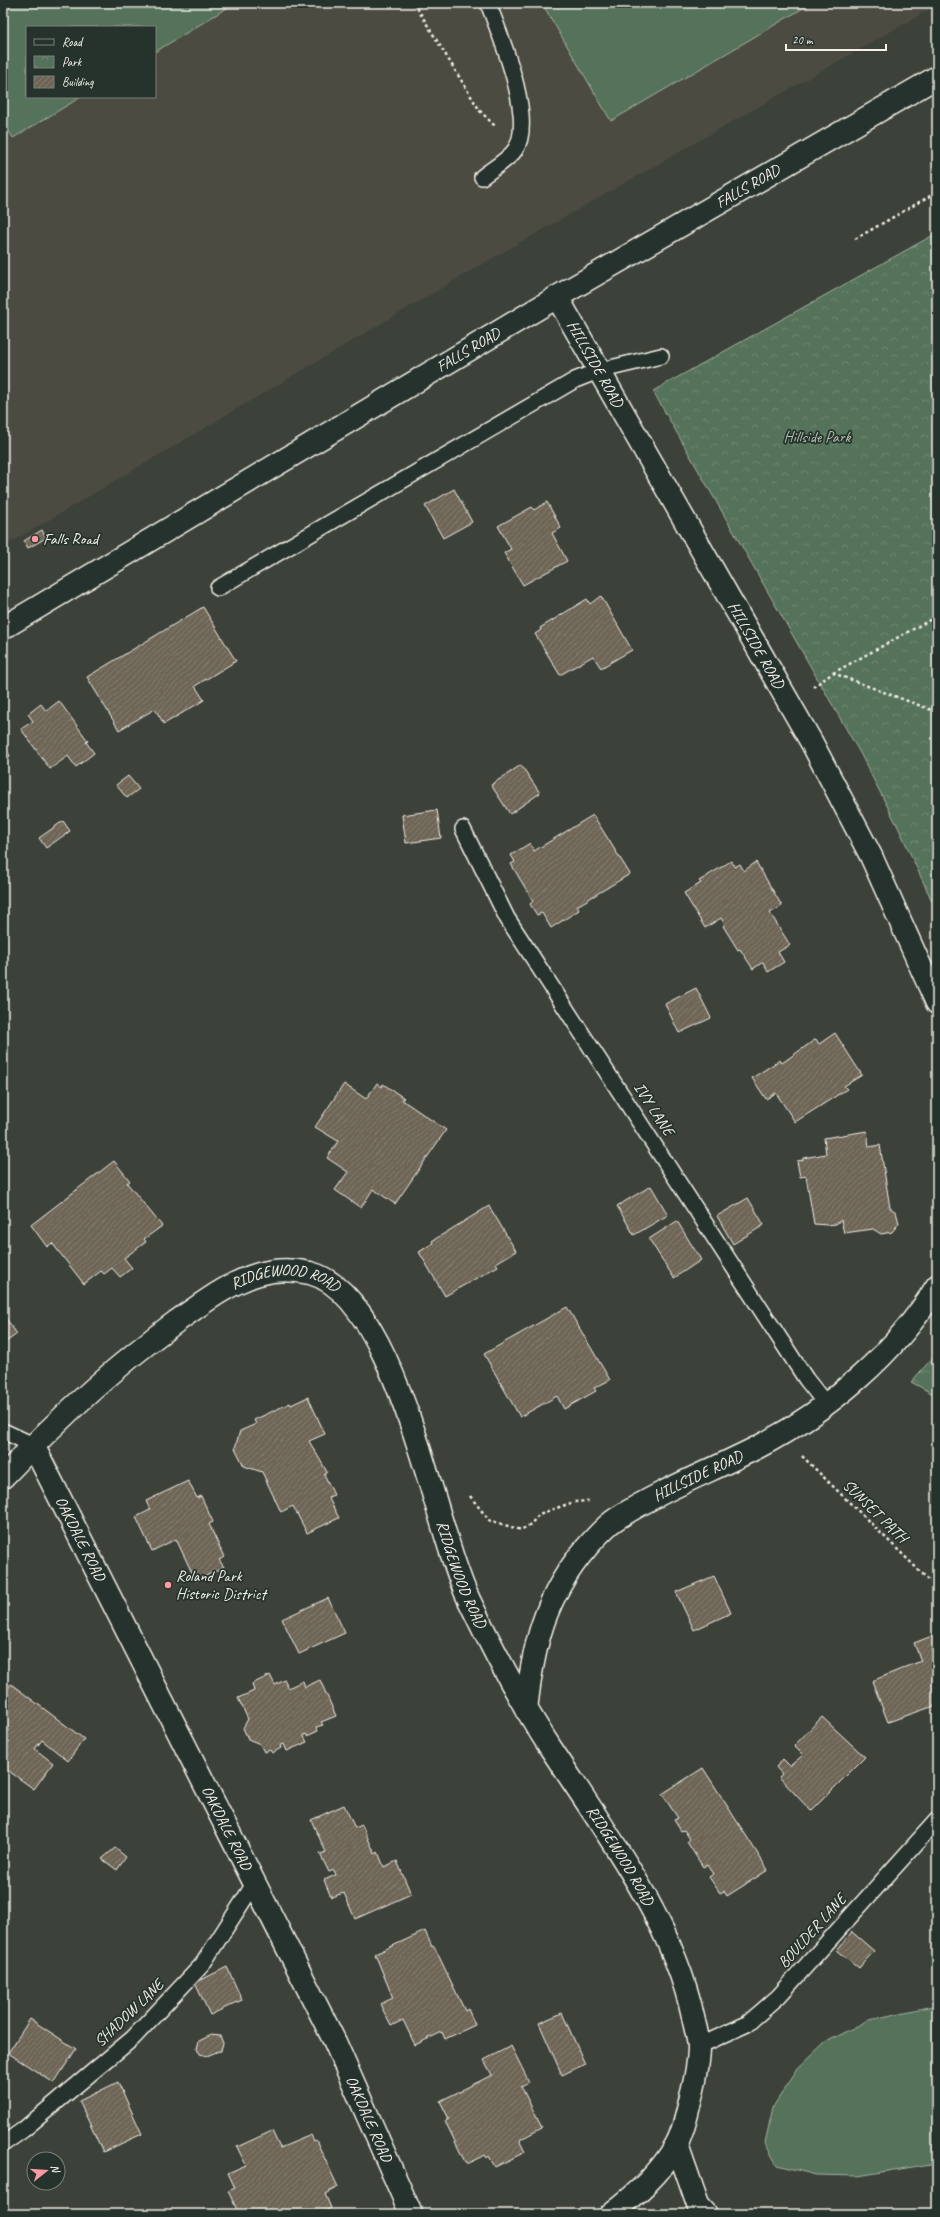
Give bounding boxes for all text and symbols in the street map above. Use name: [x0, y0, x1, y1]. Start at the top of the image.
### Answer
legend: [26, 26, 156, 98]
scale bar: [786, 26, 886, 52]
text: 20 m: [792, 32, 814, 48]
text: Road: [62, 34, 84, 50]
text: Park: [62, 54, 83, 70]
text: Building: [62, 74, 94, 90]
street label: FALLS ROAD: [712, 159, 785, 213]
street label: HILLSIDE ROAD: [563, 317, 629, 412]
street label: FALLS ROAD: [433, 322, 505, 377]
park label: Hillside Park: [784, 427, 852, 447]
place label: Falls Road: [43, 529, 101, 549]
marker: Falls Road: [30, 534, 40, 544]
street label: HILLSIDE ROAD: [723, 598, 790, 694]
street label: IVY LANE: [629, 1078, 680, 1141]
street label: RIDGEWOOD ROAD: [227, 1260, 346, 1297]
street label: HILLSIDE ROAD: [650, 1445, 747, 1506]
street label: SUNSET PATH: [838, 1475, 914, 1549]
street label: OAKDALE ROAD: [51, 1493, 111, 1586]
street label: RIDGEWOOD ROAD: [432, 1519, 492, 1633]
place label: Roland Park Historic District: [176, 1566, 268, 1604]
marker: Roland Park Historic District: [163, 1580, 173, 1590]
street label: OAKDALE ROAD: [197, 1782, 257, 1875]
street label: RIDGEWOOD ROAD: [582, 1802, 659, 1910]
street label: BOULDER LANE: [774, 1888, 852, 1972]
street label: SHADOW LANE: [90, 1973, 170, 2051]
street label: OAKDALE ROAD: [341, 2073, 397, 2167]
north arrow: [26, 2151, 66, 2191]
text: N: [48, 2163, 64, 2175]

